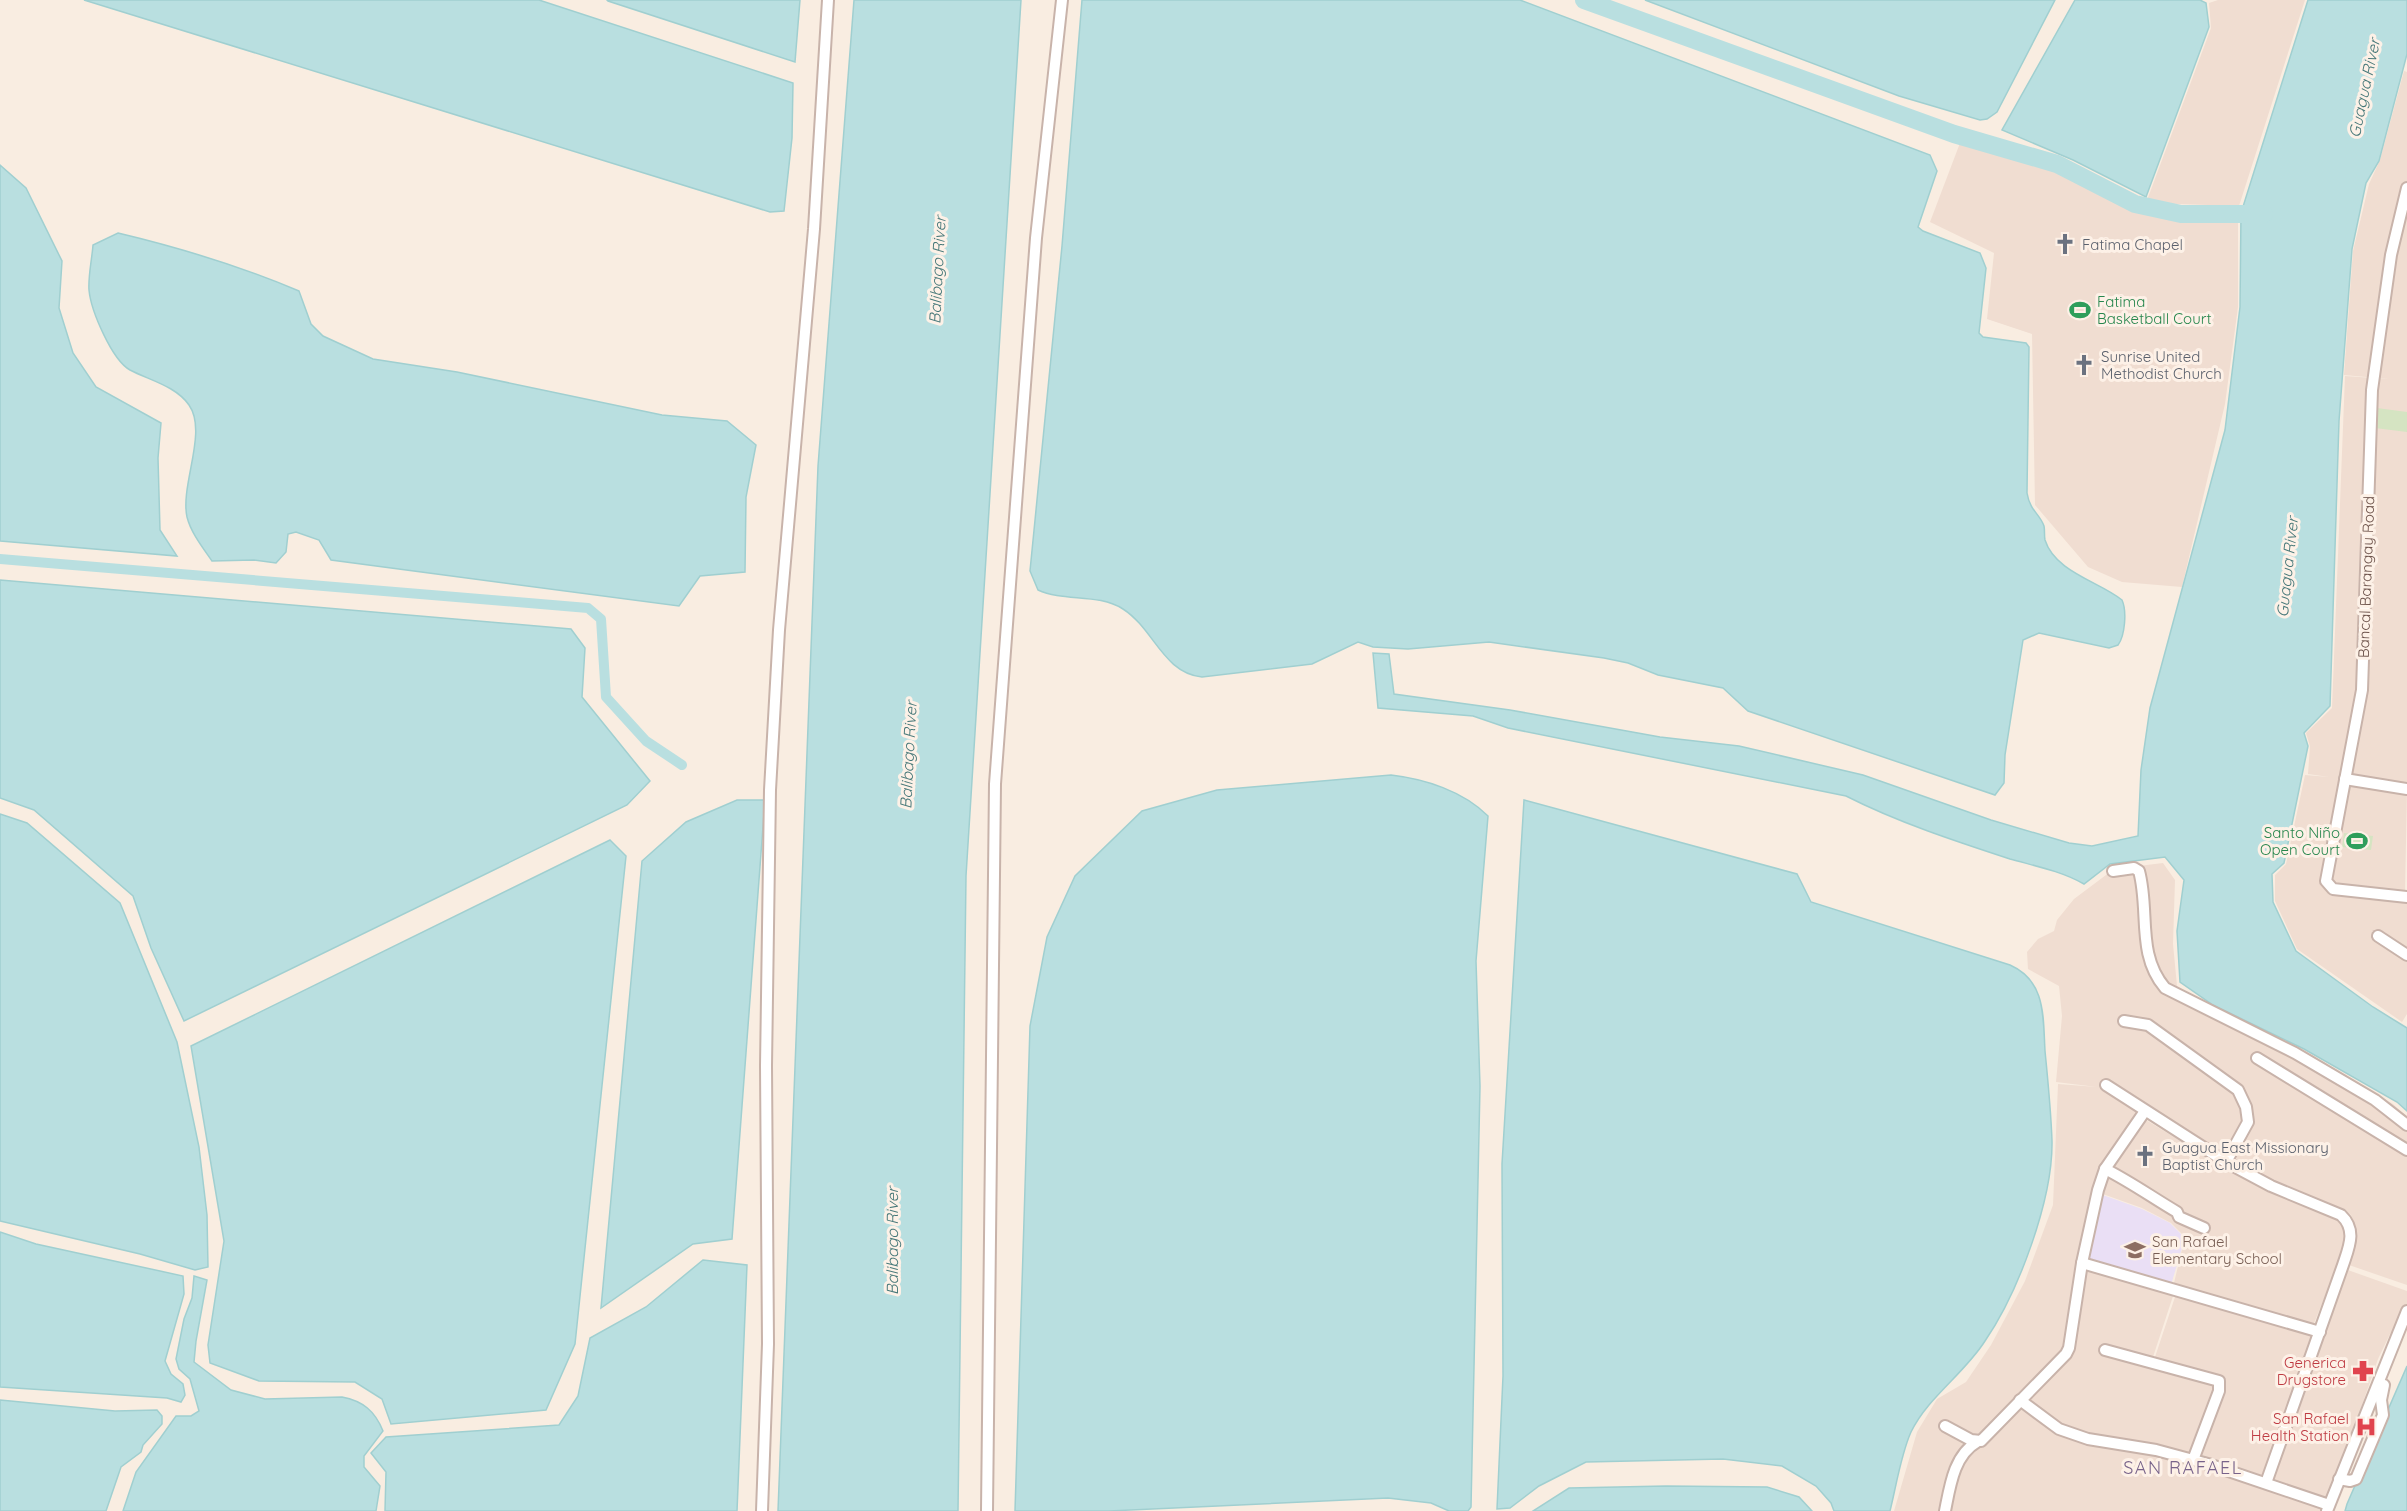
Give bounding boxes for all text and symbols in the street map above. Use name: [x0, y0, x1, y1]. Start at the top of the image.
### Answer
water label: Guagua River: [2344, 35, 2385, 139]
water label: Balibago River: [924, 214, 950, 324]
church icon: Fatima Chapel: [2053, 232, 2077, 256]
place label: Fatima Chapel: [2082, 235, 2183, 254]
place label: Fatima Basketball Court: [2097, 292, 2212, 328]
sports icon: Fatima Basketball Court: [2068, 298, 2092, 322]
place label: Sunrise United Methodist Church: [2101, 347, 2222, 383]
church icon: Sunrise United Methodist Church: [2072, 353, 2096, 377]
street label: Bancal Barangay Road: [2354, 496, 2378, 658]
water label: Guagua River: [2272, 514, 2302, 618]
water label: Balibago River: [895, 699, 921, 809]
place label: Santo Niño Open Court: [2260, 823, 2340, 859]
sports icon: Santo Niño Open Court: [2345, 829, 2369, 853]
place label: Guagua East Missionary Baptist Church: [2162, 1138, 2329, 1174]
church icon: Guagua East Missionary Baptist Church: [2133, 1144, 2157, 1168]
water label: Balibago River: [882, 1185, 902, 1295]
place label: San Rafael Elementary School: [2152, 1232, 2282, 1268]
school or university icon: San Rafael Elementary School: [2123, 1238, 2147, 1262]
place label: Generica Drugstore: [2277, 1353, 2346, 1389]
pharmacy icon: Generica Drugstore: [2351, 1359, 2375, 1383]
place label: San Rafael Health Station: [2251, 1409, 2349, 1445]
hospital icon: San Rafael Health Station: [2354, 1415, 2378, 1439]
district label: SAN RAFAEL: [2123, 1456, 2243, 1479]

